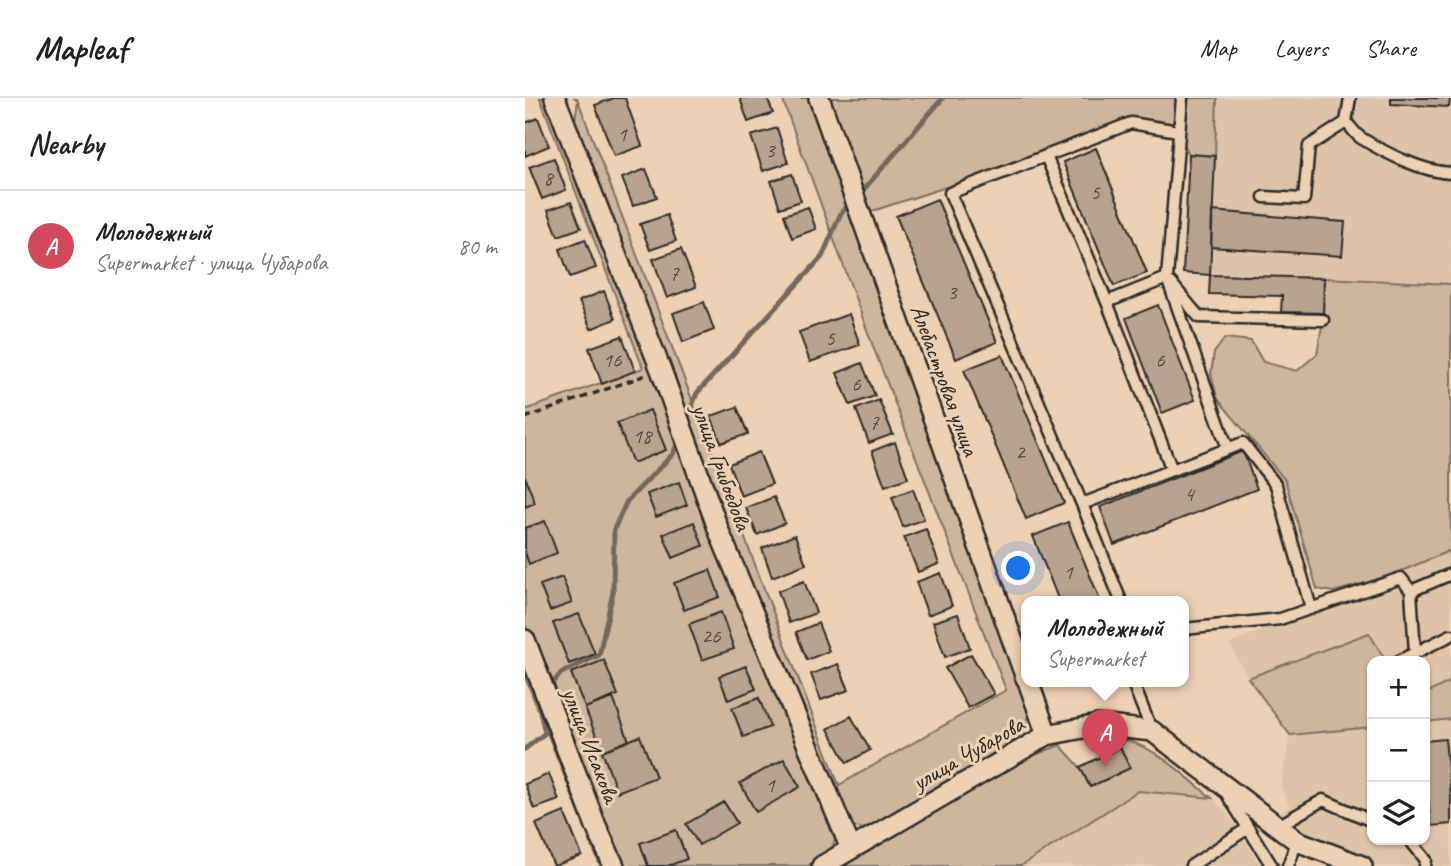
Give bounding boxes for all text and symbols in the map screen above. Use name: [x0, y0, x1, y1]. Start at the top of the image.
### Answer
text: Mapleaf: [35, 27, 127, 69]
text: Map: [1200, 33, 1237, 63]
text: Layers: [1275, 33, 1328, 63]
text: Share: [1366, 33, 1416, 63]
house number: 1: [617, 121, 628, 147]
text: Nearby: [28, 125, 104, 163]
house number: 3: [765, 137, 776, 163]
house number: 8: [543, 165, 555, 191]
house number: 5: [1090, 179, 1101, 205]
text: Молодежный: [95, 215, 212, 248]
text: A: [45, 232, 57, 261]
text: 80 m: [458, 232, 497, 261]
text: Supermarket · улица Чубарова: [95, 248, 327, 277]
house number: 7: [669, 260, 680, 286]
house number: 3: [947, 279, 958, 305]
street label: Алебастровая улица: [904, 300, 987, 461]
house number: 5: [825, 325, 836, 351]
house number: 16: [603, 347, 622, 373]
house number: 6: [1155, 347, 1165, 373]
house number: 6: [851, 371, 861, 397]
street label: улица Грибоедова: [685, 398, 759, 536]
house number: 7: [869, 409, 880, 435]
house number: 18: [633, 423, 654, 449]
house number: 2: [1015, 439, 1026, 465]
house number: 4: [1184, 481, 1196, 507]
your location: [1001, 551, 1035, 585]
house number: 1: [1063, 559, 1074, 585]
popup: [1021, 596, 1189, 687]
text: Молодежный: [1047, 611, 1163, 644]
house number: 26: [702, 623, 721, 649]
text: Supermarket: [1047, 644, 1145, 673]
map controls: [1367, 656, 1430, 845]
button: +: [1367, 656, 1430, 719]
street label: улица Исакова: [555, 681, 627, 809]
street label: улица Чубарова: [905, 708, 1031, 798]
pin: A: [1082, 709, 1128, 767]
button: −: [1367, 719, 1430, 782]
house number: 1: [765, 772, 776, 798]
button: layers: [1367, 782, 1430, 845]

